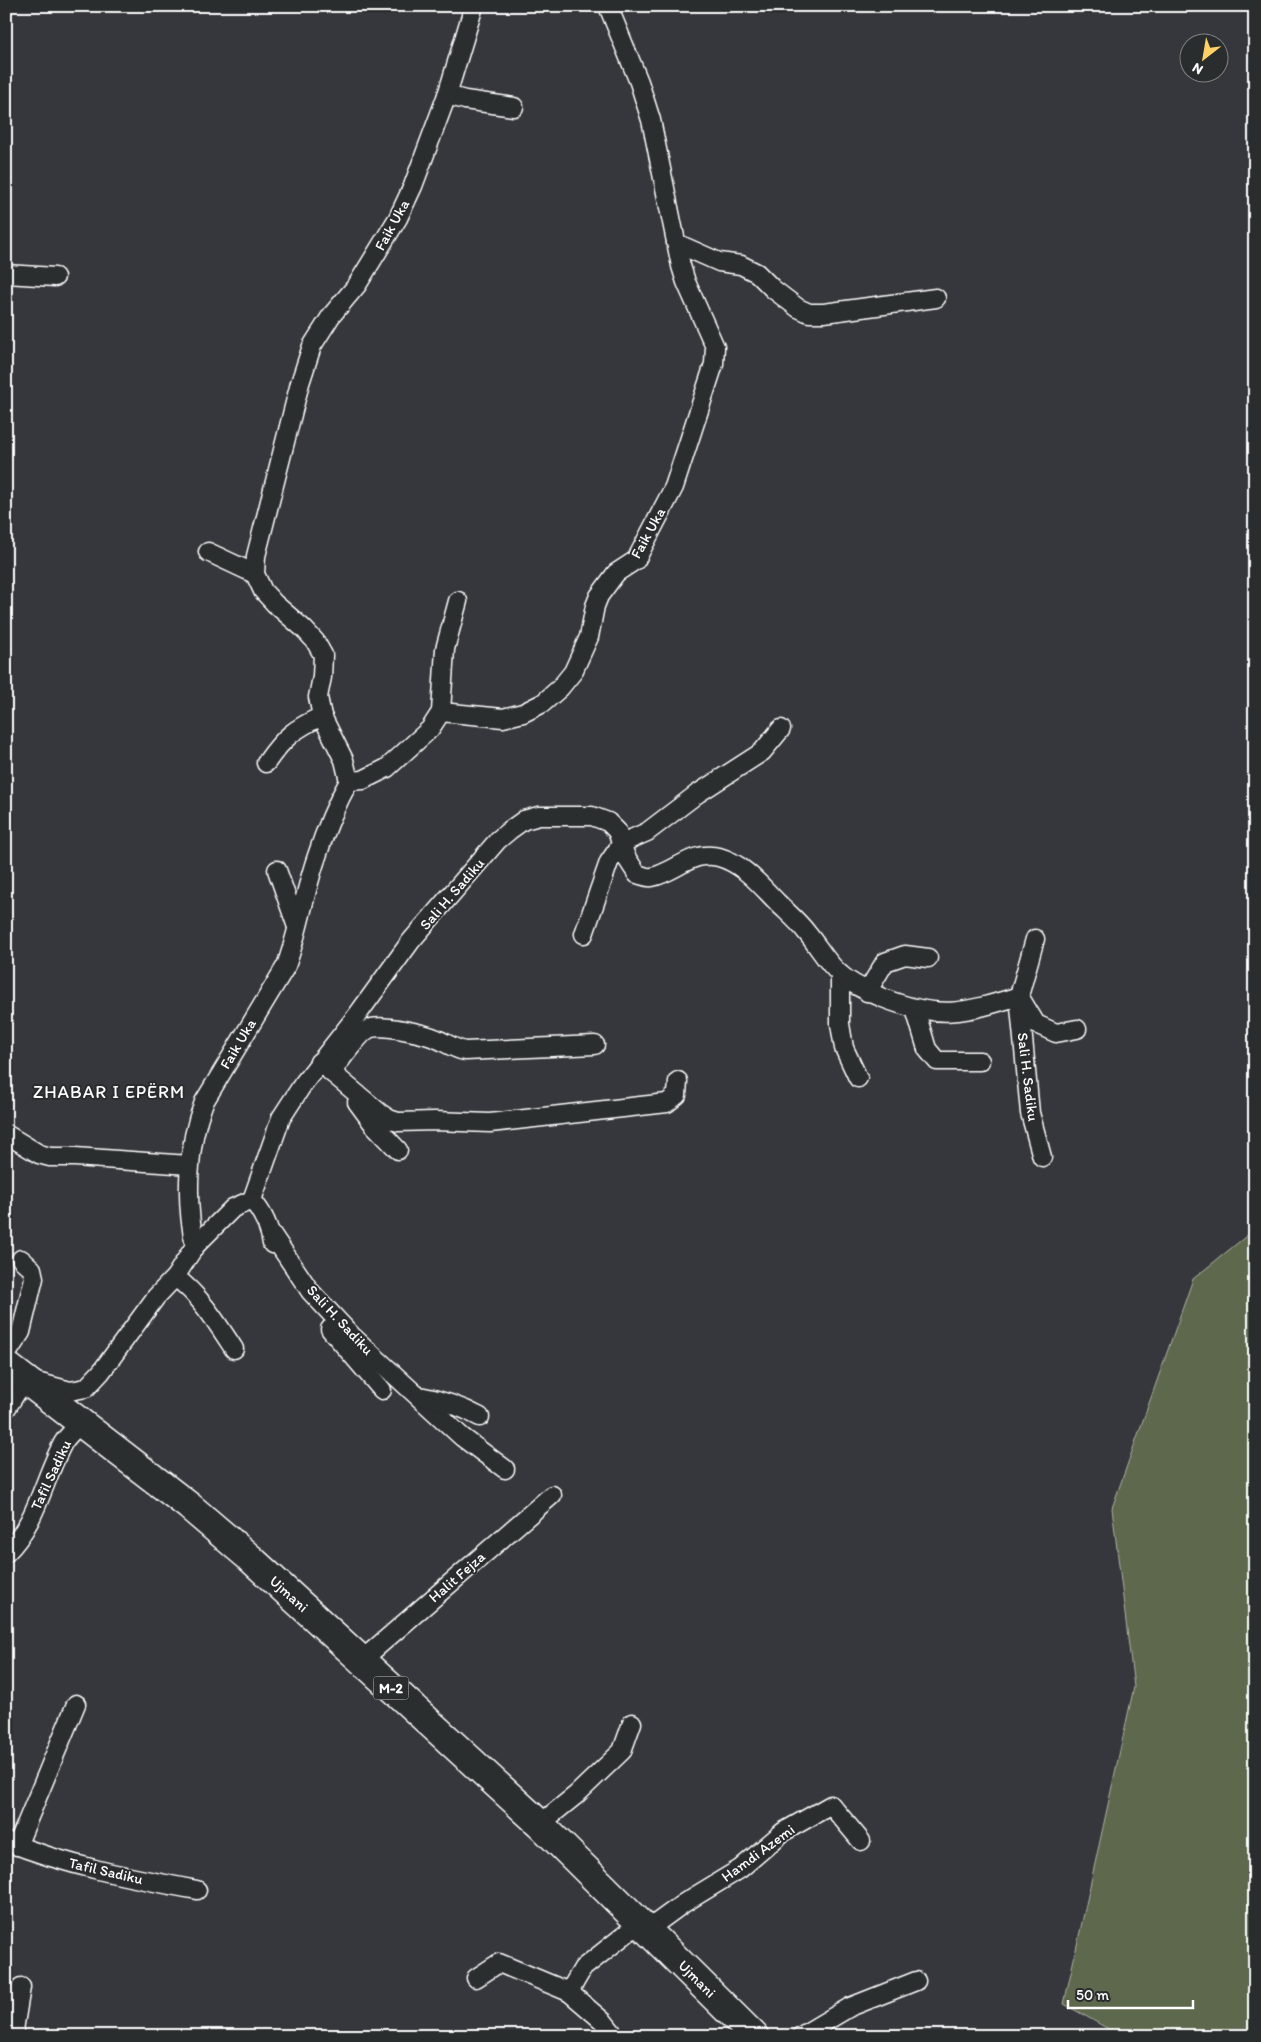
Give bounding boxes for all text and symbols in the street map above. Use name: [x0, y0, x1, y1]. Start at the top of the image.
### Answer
north arrow: [1178, 32, 1228, 82]
text: N: [1189, 59, 1206, 78]
street label: Faik Uka: [371, 196, 413, 254]
street label: Faik Uka: [627, 504, 669, 562]
street label: Sali H. Sadiku: [416, 854, 488, 934]
street label: Faik Uka: [216, 1015, 260, 1072]
street label: Sali H. Sadiku: [1014, 1032, 1042, 1122]
district label: ZHABAR I EPËRM: [33, 1081, 185, 1103]
street label: Sali H. Sadiku: [303, 1281, 377, 1359]
street label: Tafil Sadiku: [27, 1437, 75, 1513]
street label: Halit Fejza: [425, 1548, 489, 1606]
street label: Ujmani: [266, 1572, 312, 1616]
road number: M-2: [374, 1676, 408, 1700]
street label: Hamdi Azemi: [718, 1820, 798, 1886]
street label: Tafil Sadiku: [67, 1854, 145, 1888]
street label: Ujmani: [674, 1956, 720, 2002]
scale bar: [1068, 1977, 1194, 2009]
text: 50 m: [1076, 1986, 1109, 2004]

